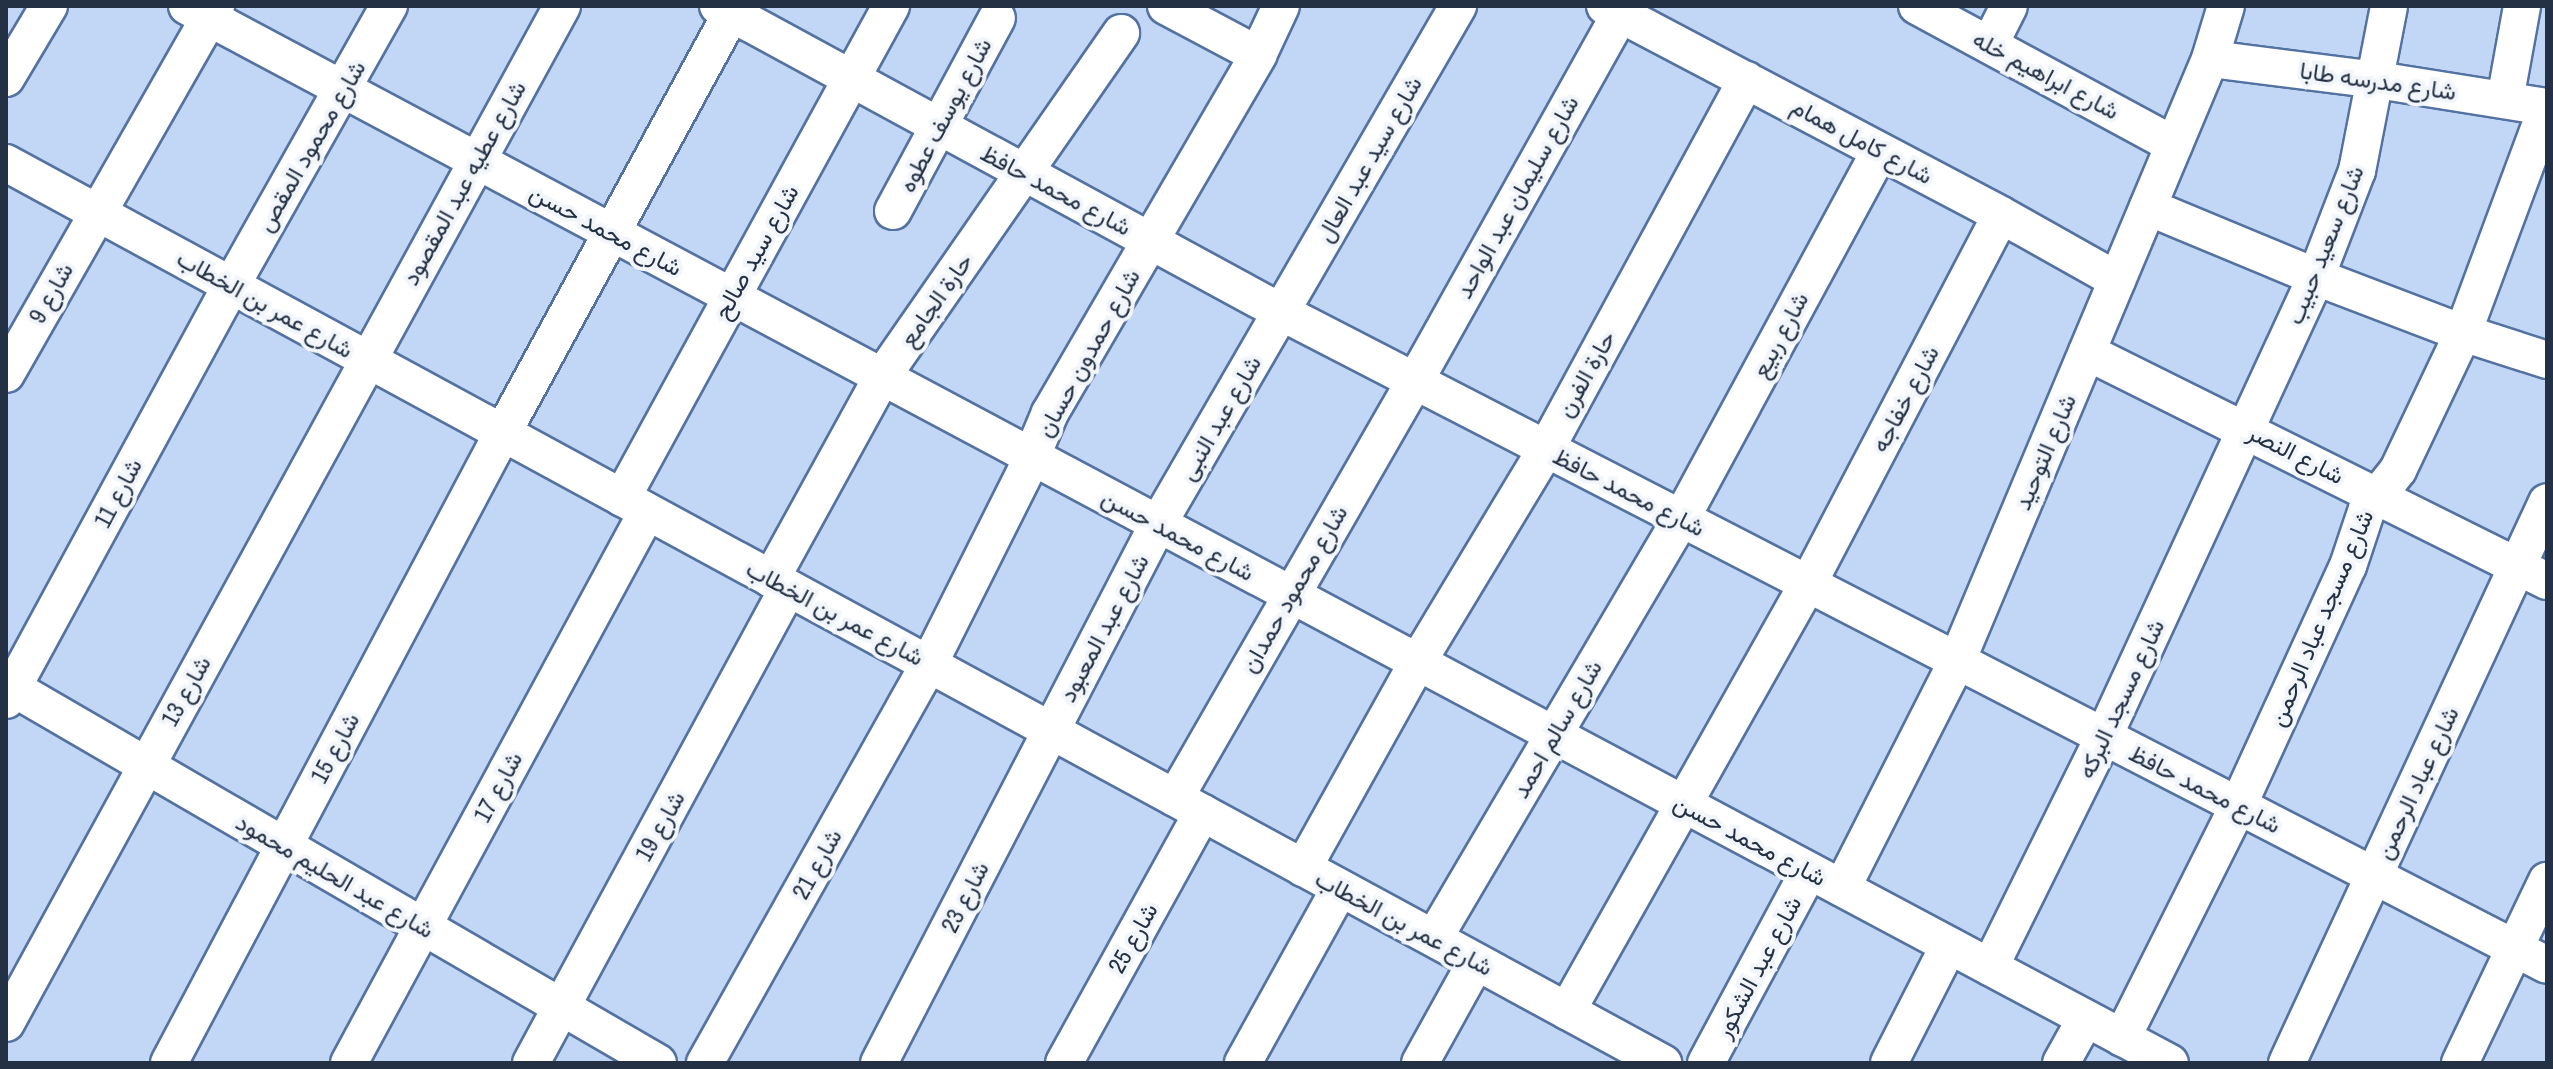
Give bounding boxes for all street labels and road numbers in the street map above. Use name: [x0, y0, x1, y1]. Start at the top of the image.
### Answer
street label: شارع ابراهيم خله: [1968, 24, 2124, 126]
street label: شارع يوسف عطوه: [892, 33, 998, 197]
street label: شارع محمود المقص: [250, 55, 372, 237]
street label: شارع مدرسه طابا: [2298, 56, 2458, 106]
street label: شارع سيد عبد العال: [1310, 71, 1428, 247]
street label: شارع عطيه عبد المقصود: [396, 76, 532, 290]
street label: شارع سليمان عبد الواحد: [1449, 91, 1585, 303]
street label: شارع كامل همام: [1786, 92, 1938, 190]
street label: شارع محمد حافظ: [976, 138, 1136, 242]
street label: شارع سعيد حبيب: [2280, 161, 2370, 329]
street label: شارع محمد حسن: [525, 178, 687, 282]
street label: شارع سيد صالح: [707, 180, 805, 324]
street label: شارع عمر بن الخطاب: [172, 244, 358, 364]
street label: حارة الجامع: [893, 248, 979, 352]
street label: شارع 9: [23, 258, 79, 328]
street label: شارع حمدون حسان: [1030, 264, 1146, 442]
street label: شارع ربيع: [1745, 287, 1815, 383]
street label: حارة الفرن: [1550, 326, 1622, 422]
street label: شارع خفاجه: [1865, 341, 1945, 457]
street label: شارع عبد النبى: [1173, 350, 1267, 486]
street label: شارع التوحيد: [2008, 390, 2082, 514]
street label: شارع النصر: [2243, 418, 2349, 490]
street label: شارع محمد حافظ: [1548, 441, 1710, 543]
street label: شارع 11: [88, 453, 148, 533]
street label: شارع محمد حسن: [1097, 483, 1259, 587]
street label: شارع محمود حمدان: [1234, 500, 1354, 678]
street label: شارع مسجد عباد الرحمن: [2262, 505, 2380, 731]
street label: شارع عبد المعبود: [1053, 549, 1155, 707]
street label: شارع عمر بن الخطاب: [741, 554, 929, 672]
street label: شارع مسجد البركه: [2072, 615, 2170, 783]
street label: شارع 13: [155, 651, 217, 731]
street label: شارع سالم احمد: [1506, 655, 1608, 803]
street label: شارع عباد الرحمن: [2369, 702, 2465, 864]
street label: شارع 15: [305, 708, 365, 788]
street label: شارع محمد حافظ: [2124, 738, 2286, 840]
street label: شارع 17: [468, 747, 528, 827]
street label: شارع 19: [629, 786, 691, 866]
street label: شارع محمد حسن: [1669, 788, 1831, 892]
street label: شارع عبد الحليم محمود: [231, 808, 439, 944]
street label: شارع 21: [786, 824, 848, 904]
street label: شارع 23: [935, 857, 995, 937]
street label: شارع عمر بن الخطاب: [1310, 864, 1498, 982]
street label: شارع عبد الشكور: [1709, 891, 1807, 1043]
street label: شارع 25: [1102, 898, 1164, 978]

